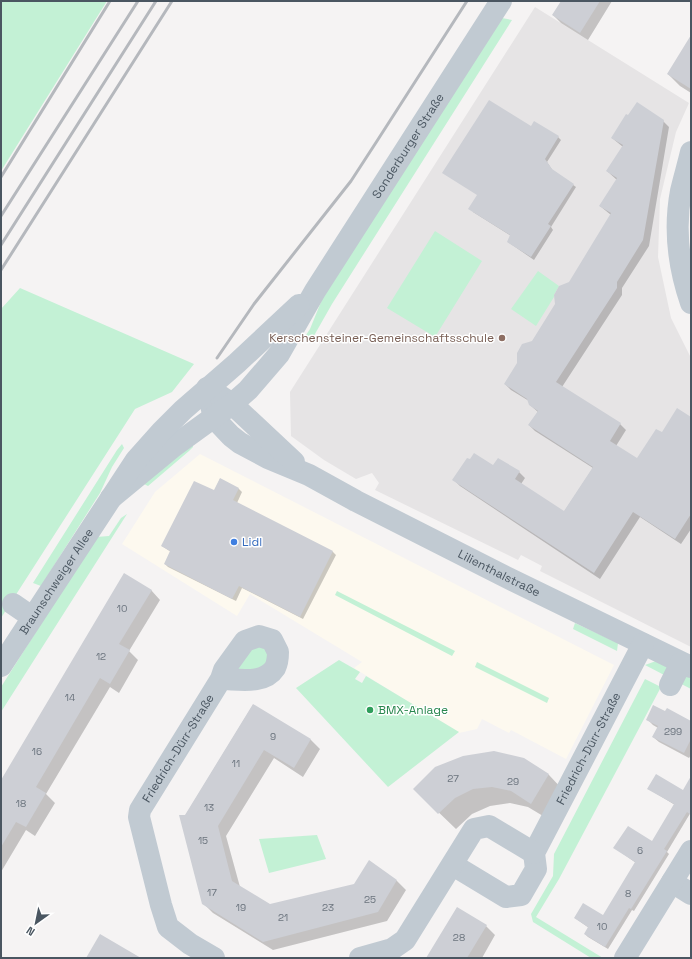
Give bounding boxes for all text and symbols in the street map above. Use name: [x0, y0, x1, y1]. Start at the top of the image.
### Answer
street label: Sonderburger Straße: [368, 90, 448, 202]
place label: Kerschensteiner-Gemeinschaftsschule: [269, 330, 494, 346]
marker: Kerschensteiner-Gemeinschaftsschule: [497, 333, 507, 343]
street label: Braunschweiger Allee: [16, 525, 97, 638]
place label: Lidl: [242, 534, 262, 550]
marker: Lidl: [229, 537, 239, 547]
street label: Lilienthalstraße: [455, 546, 543, 600]
house number: 10: [117, 602, 127, 615]
house number: 12: [96, 650, 106, 663]
street label: Friedrich-Dürr-Straße: [553, 690, 624, 808]
house number: 14: [65, 691, 75, 704]
street label: Friedrich-Dürr-Straße: [139, 691, 218, 806]
place label: BMX-Anlage: [378, 702, 448, 718]
marker: BMX-Anlage: [365, 705, 375, 715]
house number: 299: [664, 725, 682, 738]
house number: 9: [270, 730, 276, 743]
house number: 16: [32, 745, 42, 758]
house number: 11: [232, 757, 240, 770]
house number: 27: [447, 772, 459, 785]
house number: 29: [507, 775, 519, 788]
house number: 18: [16, 797, 26, 810]
house number: 13: [204, 801, 214, 814]
house number: 15: [198, 834, 208, 847]
house number: 6: [637, 844, 643, 857]
house number: 17: [207, 886, 217, 899]
house number: 8: [625, 887, 631, 900]
house number: 25: [364, 893, 376, 906]
house number: 19: [236, 901, 246, 914]
house number: 23: [322, 901, 334, 914]
north arrow: [16, 903, 56, 943]
house number: 21: [278, 911, 288, 924]
house number: 10: [597, 920, 607, 933]
text: N: [24, 924, 37, 939]
house number: 28: [453, 931, 465, 944]

